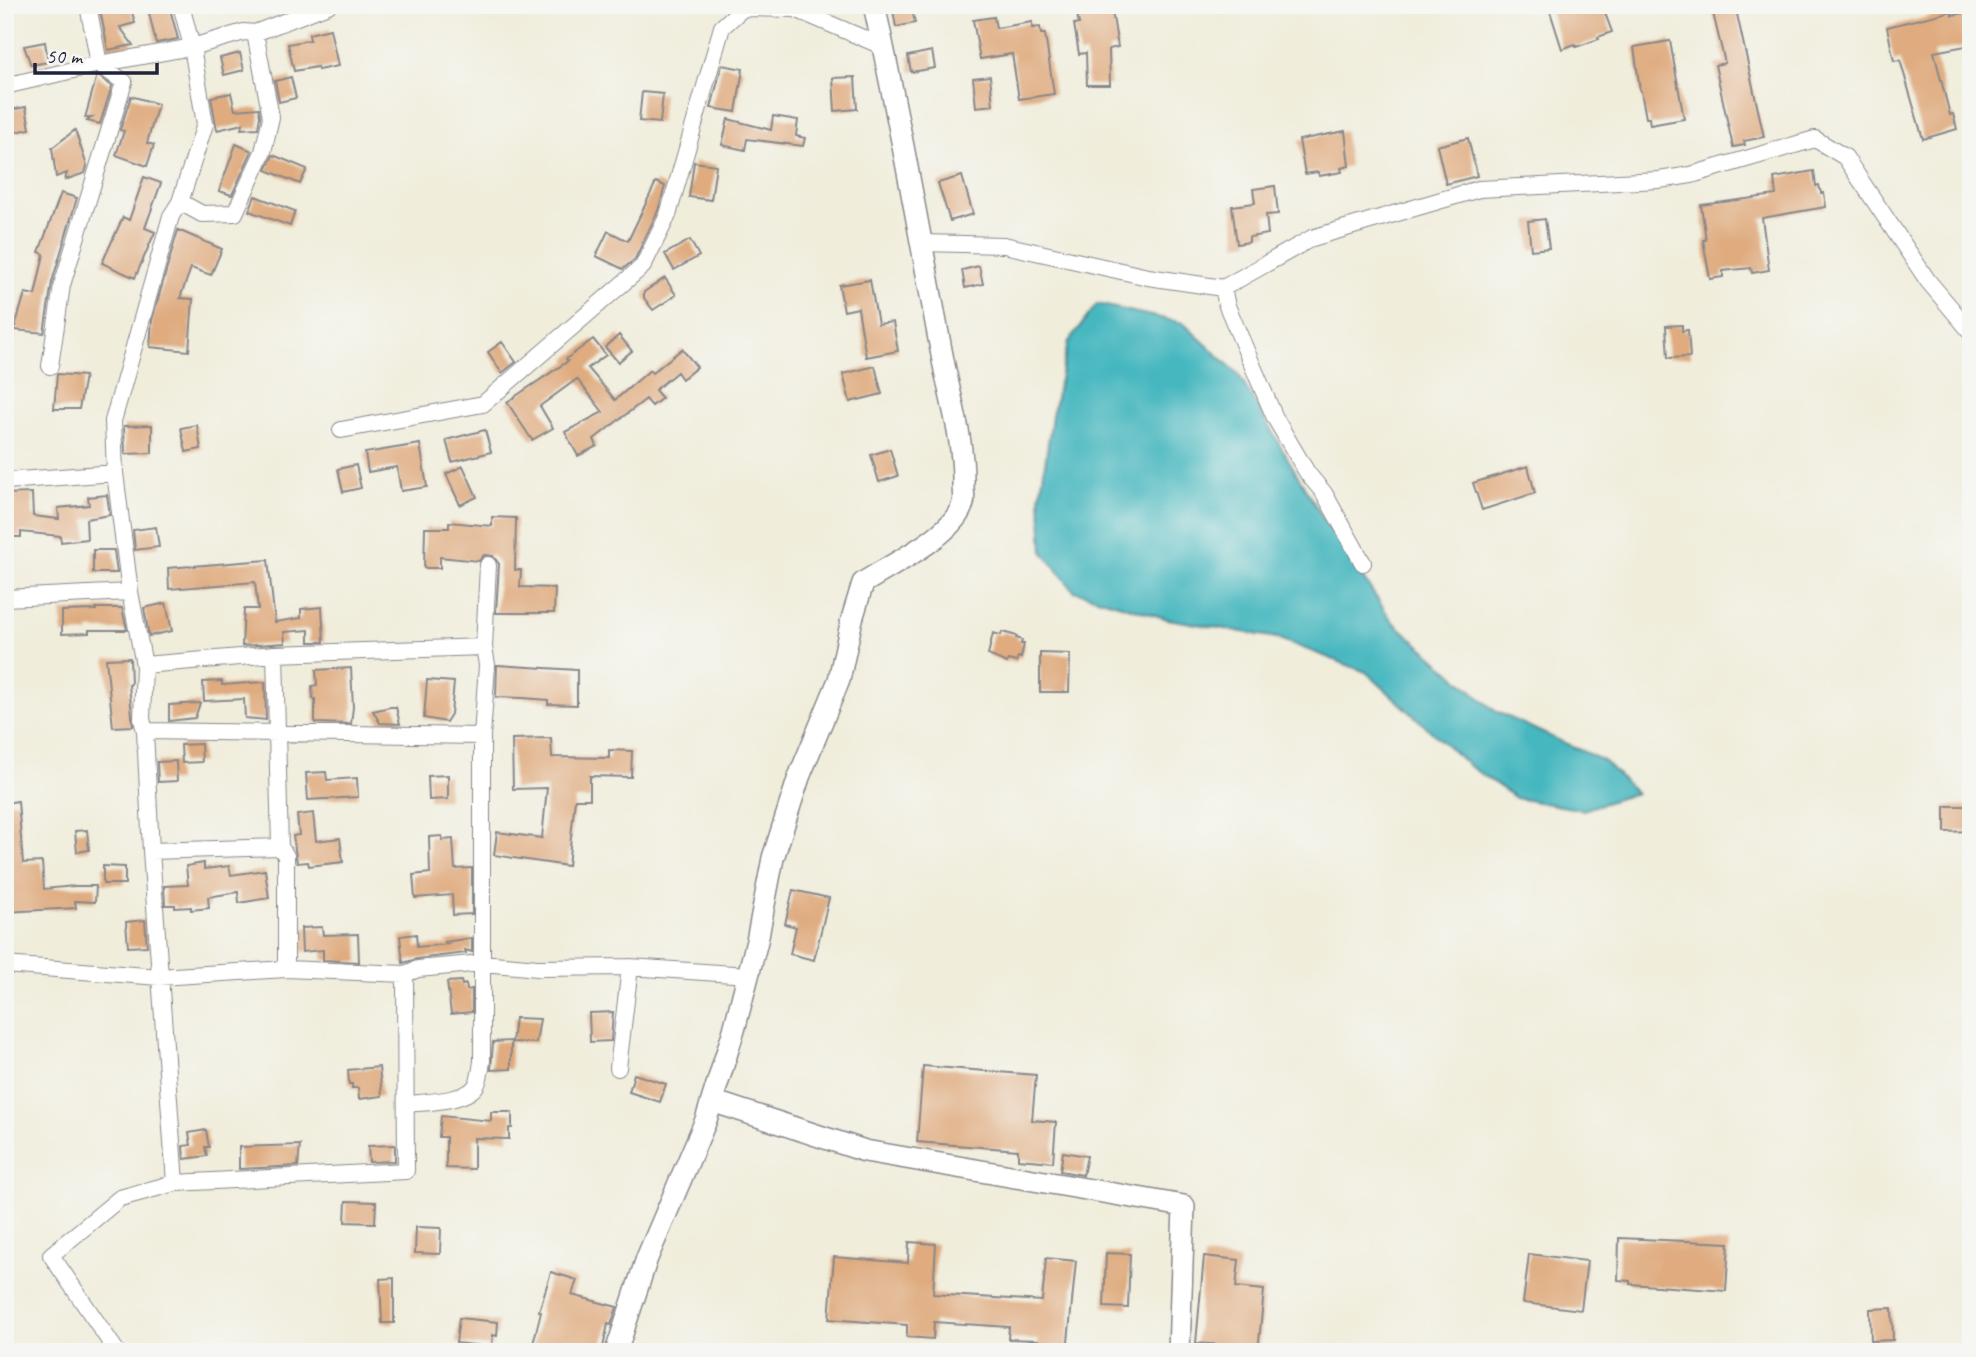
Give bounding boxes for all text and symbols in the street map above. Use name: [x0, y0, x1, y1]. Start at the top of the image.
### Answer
scale bar: [35, 32, 158, 76]
text: 50 m: [46, 43, 84, 69]

